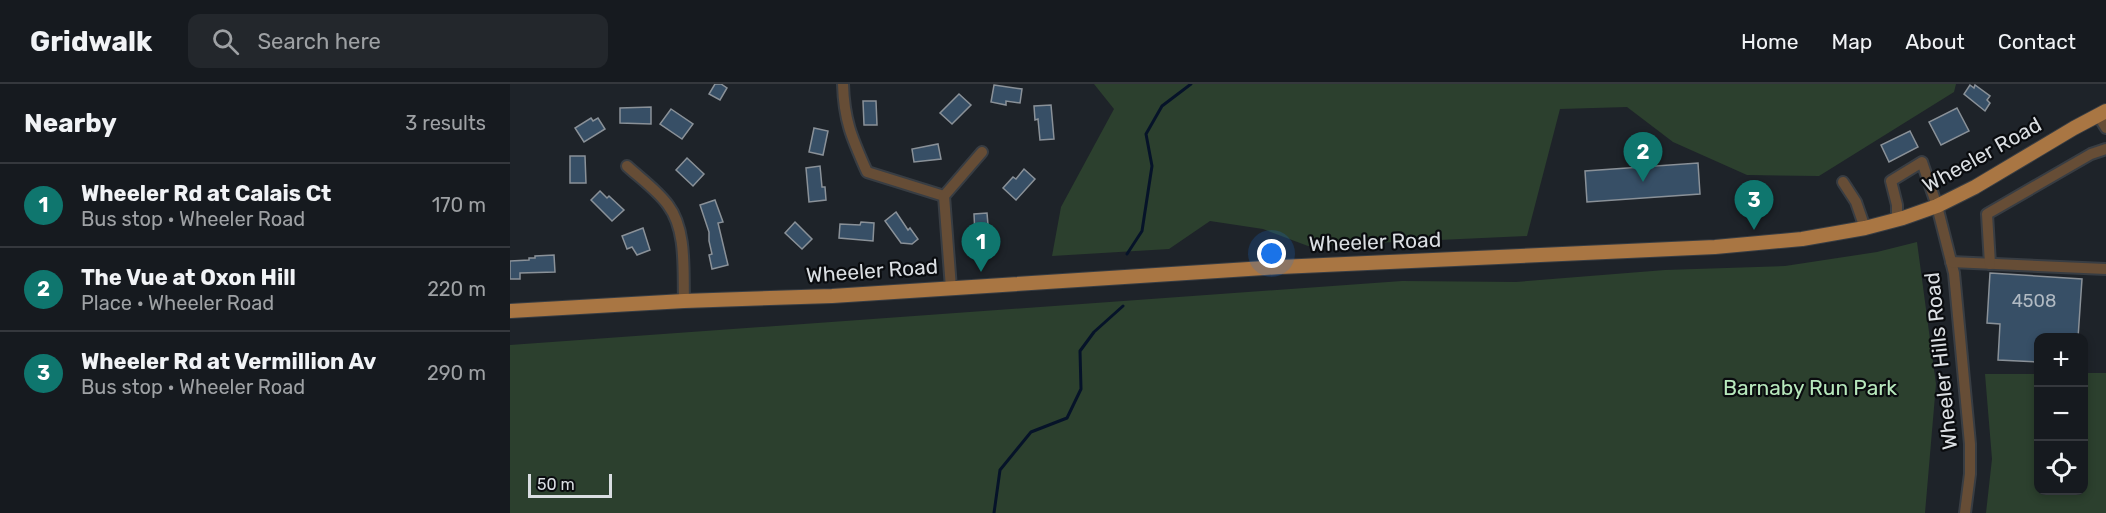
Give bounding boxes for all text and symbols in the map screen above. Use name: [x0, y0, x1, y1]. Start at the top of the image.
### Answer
search box: [188, 14, 608, 68]
text: Gridwalk: [30, 25, 152, 58]
icon: search: [209, 25, 242, 58]
text: Search here: [257, 28, 381, 55]
text: Home: [1741, 29, 1798, 54]
text: Map: [1831, 29, 1872, 54]
text: About: [1905, 29, 1965, 54]
text: Contact: [1998, 29, 2076, 54]
text: Nearby: [24, 108, 117, 139]
text: 3 results: [405, 111, 486, 135]
street label: Wheeler Road: [1918, 112, 2046, 198]
pin: 2: [1624, 132, 1662, 182]
text: Wheeler Rd at Calais Ct: [81, 180, 331, 207]
pin: 3: [1734, 180, 1774, 230]
text: 1: [39, 193, 48, 217]
text: 170 m: [432, 193, 486, 217]
text: Bus stop · Wheeler Road: [81, 207, 305, 231]
pin: 1: [962, 222, 1000, 272]
street label: Wheeler Road: [1308, 227, 1442, 256]
your location: [1257, 239, 1286, 268]
street label: Wheeler Road: [805, 253, 939, 288]
text: The Vue at Oxon Hill: [81, 264, 296, 291]
street label: Wheeler Hills Road: [1919, 271, 1962, 451]
text: 2: [37, 277, 50, 301]
text: 220 m: [427, 277, 486, 301]
house number: 4508: [2012, 290, 2056, 312]
text: Place · Wheeler Road: [81, 291, 274, 315]
map controls: [2034, 333, 2088, 495]
button: +: [2034, 333, 2088, 387]
text: Wheeler Rd at Vermillion Av: [81, 348, 376, 375]
text: 3: [37, 361, 50, 385]
text: 290 m: [427, 361, 486, 385]
text: Bus stop · Wheeler Road: [81, 375, 305, 399]
park label: Barnaby Run Park: [1723, 375, 1897, 400]
button: −: [2034, 387, 2088, 441]
button: locate: [2034, 441, 2088, 495]
scale bar: [528, 471, 612, 498]
text: 50 m: [537, 475, 575, 494]

